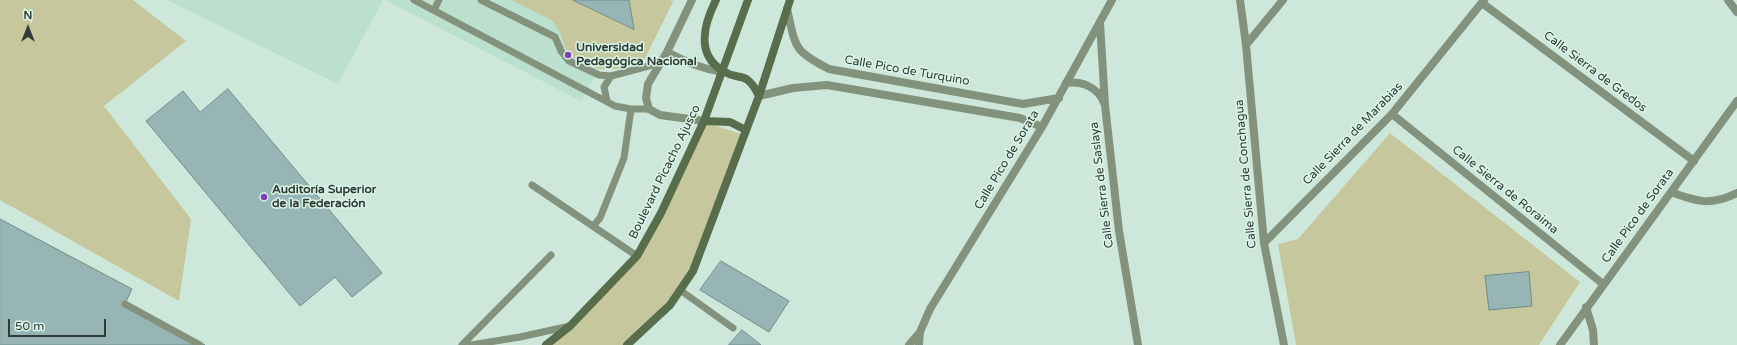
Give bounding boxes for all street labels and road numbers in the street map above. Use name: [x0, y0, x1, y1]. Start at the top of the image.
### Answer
street label: Calle Sierra de Gredos: [1541, 28, 1649, 116]
street label: Calle Pico de Turquino: [843, 53, 971, 89]
street label: Calle Sierra de Marabias: [1300, 80, 1406, 188]
street label: Calle Sierra de Conchagua: [1232, 99, 1260, 249]
street label: Boulevard Picacho Ajusco: [626, 103, 704, 241]
street label: Calle Pico de Sorata: [972, 108, 1042, 212]
street label: Calle Sierra de Saslaya: [1087, 121, 1117, 249]
street label: Calle Sierra de Roraima: [1449, 143, 1561, 237]
street label: Calle Pico de Sorata: [1599, 166, 1677, 266]

